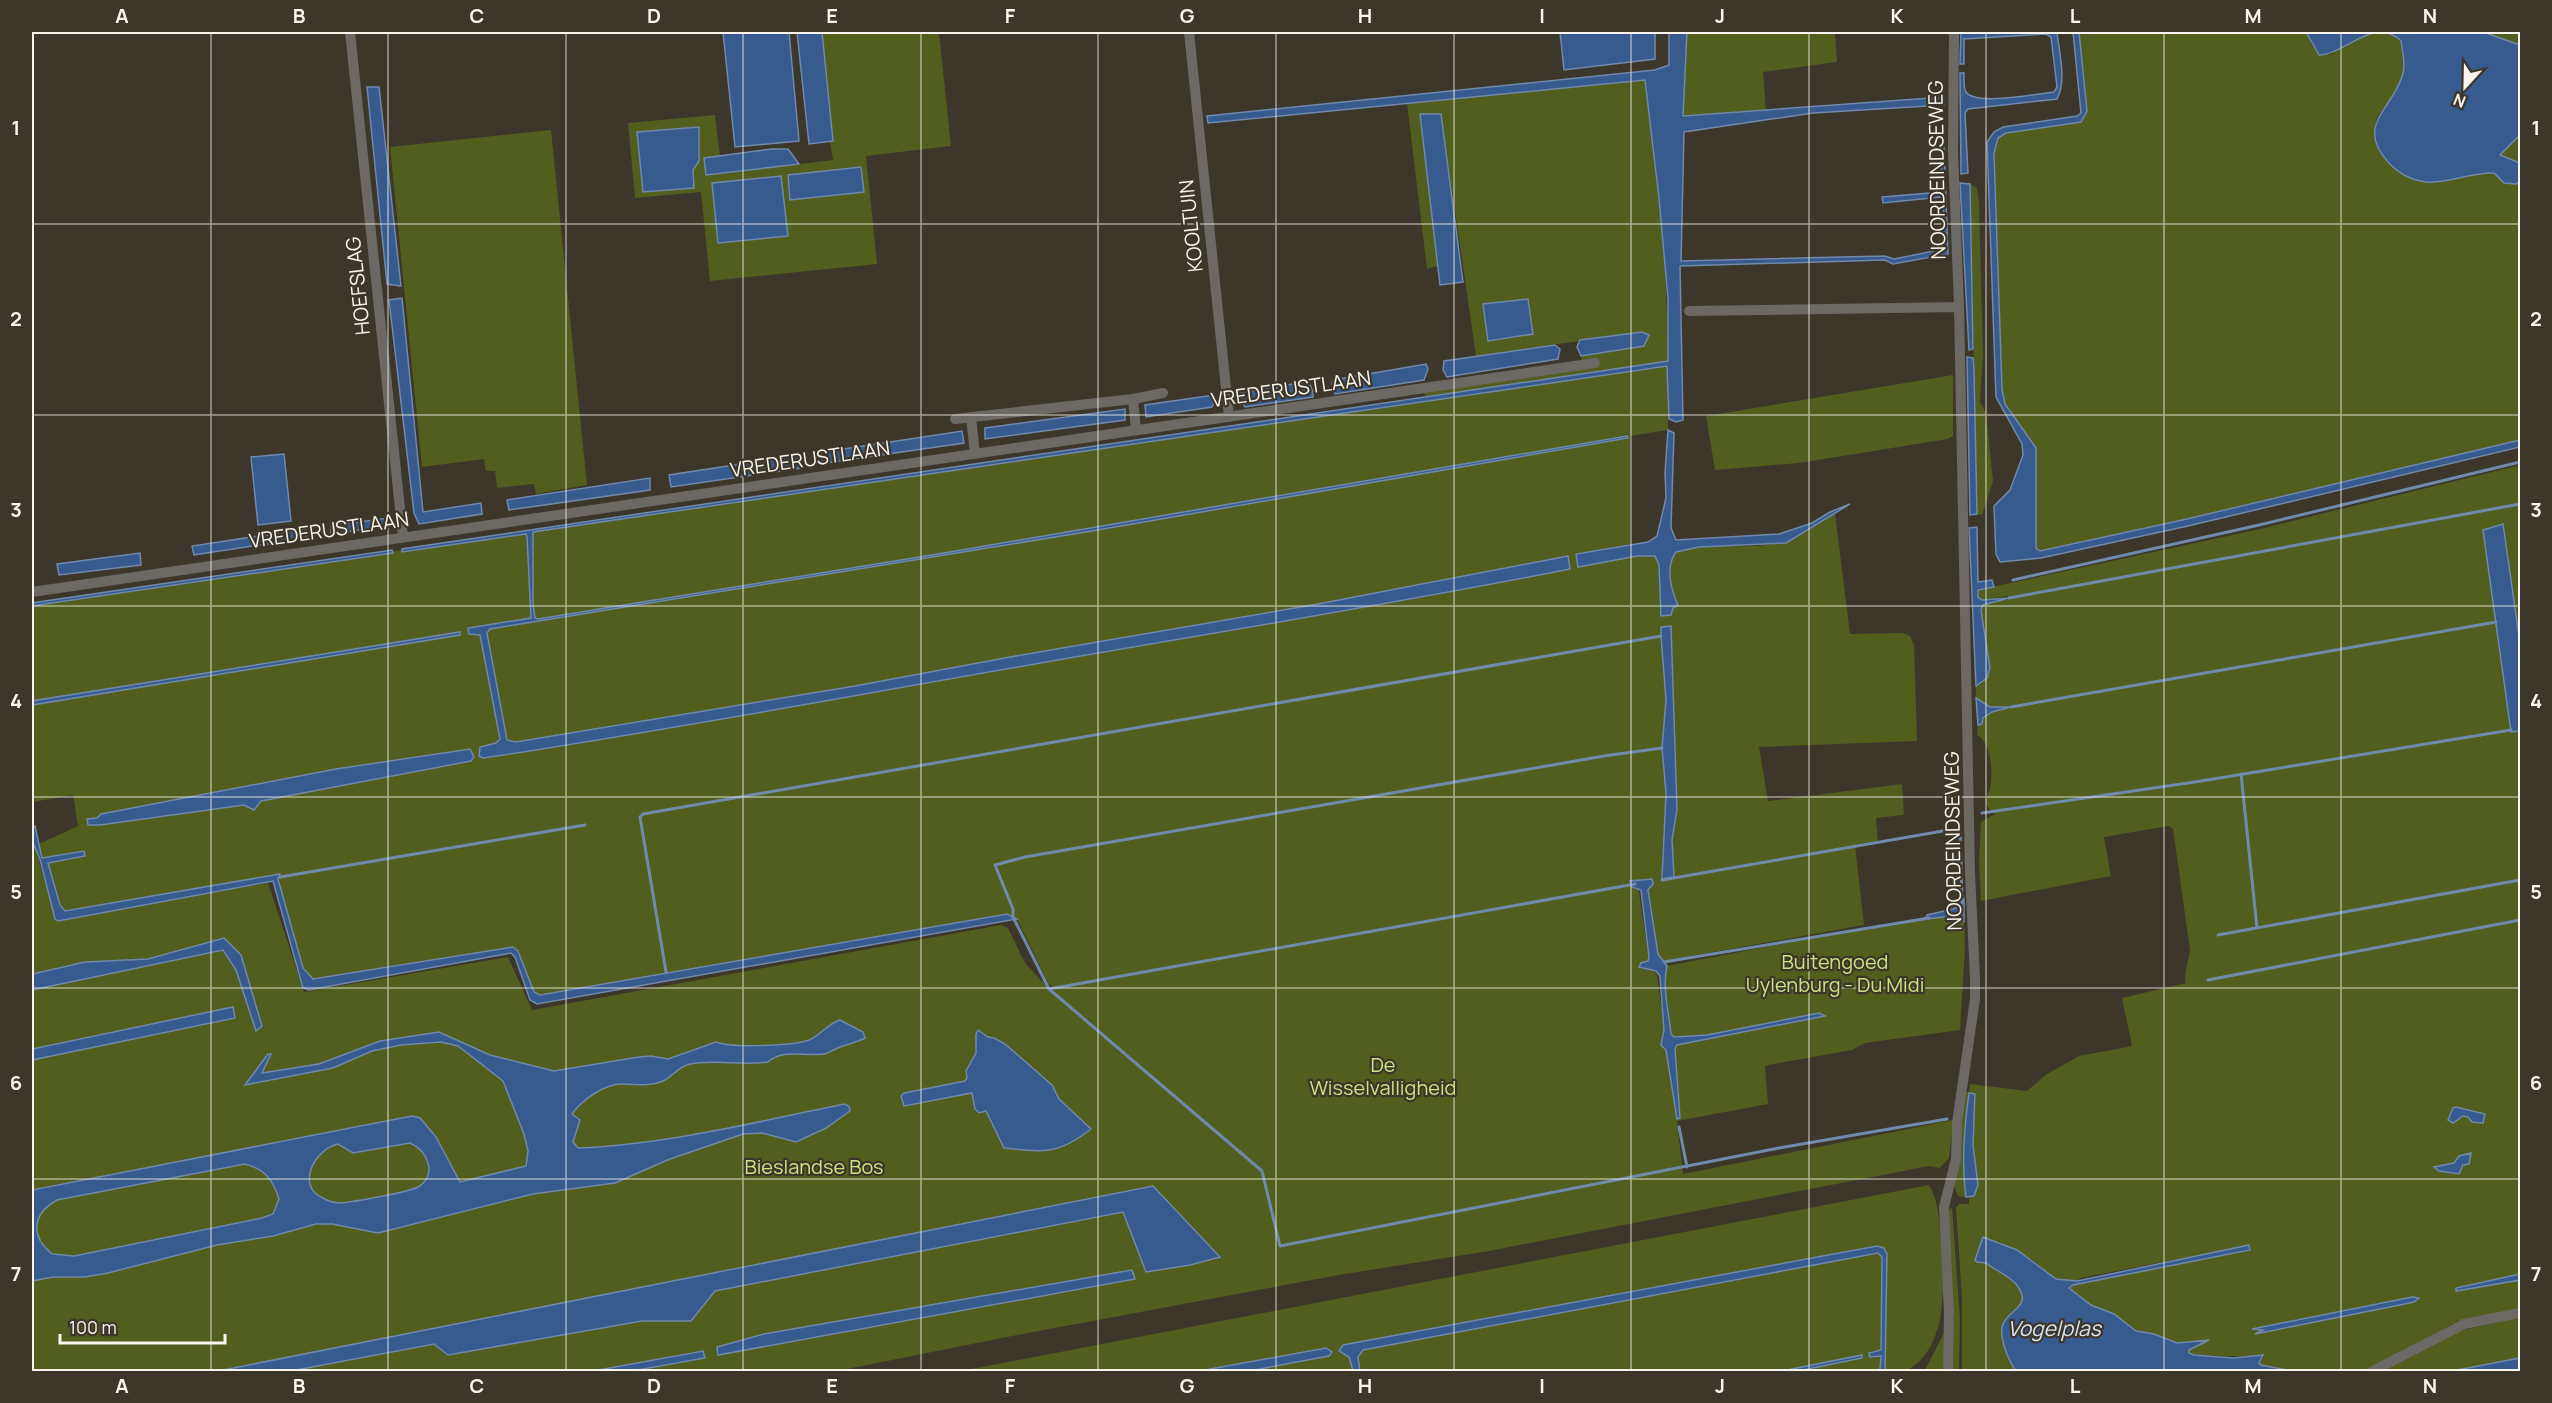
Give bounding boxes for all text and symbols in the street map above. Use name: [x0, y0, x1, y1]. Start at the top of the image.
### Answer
text: A: [115, 2, 129, 29]
text: B: [293, 2, 306, 29]
text: C: [470, 2, 484, 29]
text: D: [647, 2, 661, 29]
text: E: [826, 2, 838, 29]
text: F: [1005, 2, 1016, 29]
text: G: [1180, 2, 1195, 29]
text: H: [1358, 2, 1372, 29]
text: I: [1539, 2, 1545, 29]
text: J: [1715, 2, 1725, 29]
text: K: [1891, 2, 1904, 29]
text: L: [2070, 2, 2081, 29]
text: M: [2244, 2, 2262, 29]
text: N: [2423, 2, 2437, 29]
north arrow: [2435, 57, 2495, 117]
street label: NOORDEINDSEWEG: [1921, 80, 1952, 260]
text: N: [2450, 89, 2469, 113]
text: 1: [12, 114, 20, 141]
text: 1: [2532, 114, 2540, 141]
street label: KOOLTUIN: [1172, 179, 1209, 274]
street label: HOEFSLAG: [339, 236, 376, 336]
text: 2: [10, 305, 22, 332]
text: 2: [2530, 305, 2542, 332]
street label: VREDERUSTLAAN: [1209, 364, 1373, 413]
street label: VREDERUSTLAAN: [728, 434, 892, 483]
text: 3: [10, 496, 22, 523]
text: 3: [2530, 496, 2542, 523]
street label: VREDERUSTLAAN: [247, 505, 411, 554]
text: 4: [10, 687, 22, 714]
text: 4: [2530, 687, 2542, 714]
street label: NOORDEINDSEWEG: [1937, 751, 1968, 931]
text: 5: [10, 878, 22, 905]
text: 5: [2530, 878, 2542, 905]
park label: Buitengoed Uylenburg - Du Midi: [1746, 948, 1924, 998]
park label: De Wisselvalligheid: [1310, 1051, 1456, 1101]
text: 6: [10, 1069, 22, 1096]
text: 6: [2530, 1069, 2542, 1096]
park label: Bieslandse Bos: [744, 1153, 884, 1180]
text: 7: [11, 1260, 21, 1287]
text: 7: [2531, 1260, 2541, 1287]
scale bar: [60, 1307, 225, 1345]
water label: Vogelplas: [2007, 1314, 2103, 1342]
text: 100 m: [69, 1315, 117, 1339]
text: A: [115, 1372, 129, 1399]
text: B: [293, 1372, 306, 1399]
text: C: [470, 1372, 484, 1399]
text: D: [647, 1372, 661, 1399]
text: E: [826, 1372, 838, 1399]
text: F: [1005, 1372, 1016, 1399]
text: G: [1180, 1372, 1195, 1399]
text: H: [1358, 1372, 1372, 1399]
text: I: [1539, 1372, 1545, 1399]
text: J: [1715, 1372, 1725, 1399]
text: K: [1891, 1372, 1904, 1399]
text: L: [2070, 1372, 2081, 1399]
text: M: [2244, 1372, 2262, 1399]
text: N: [2423, 1372, 2437, 1399]

